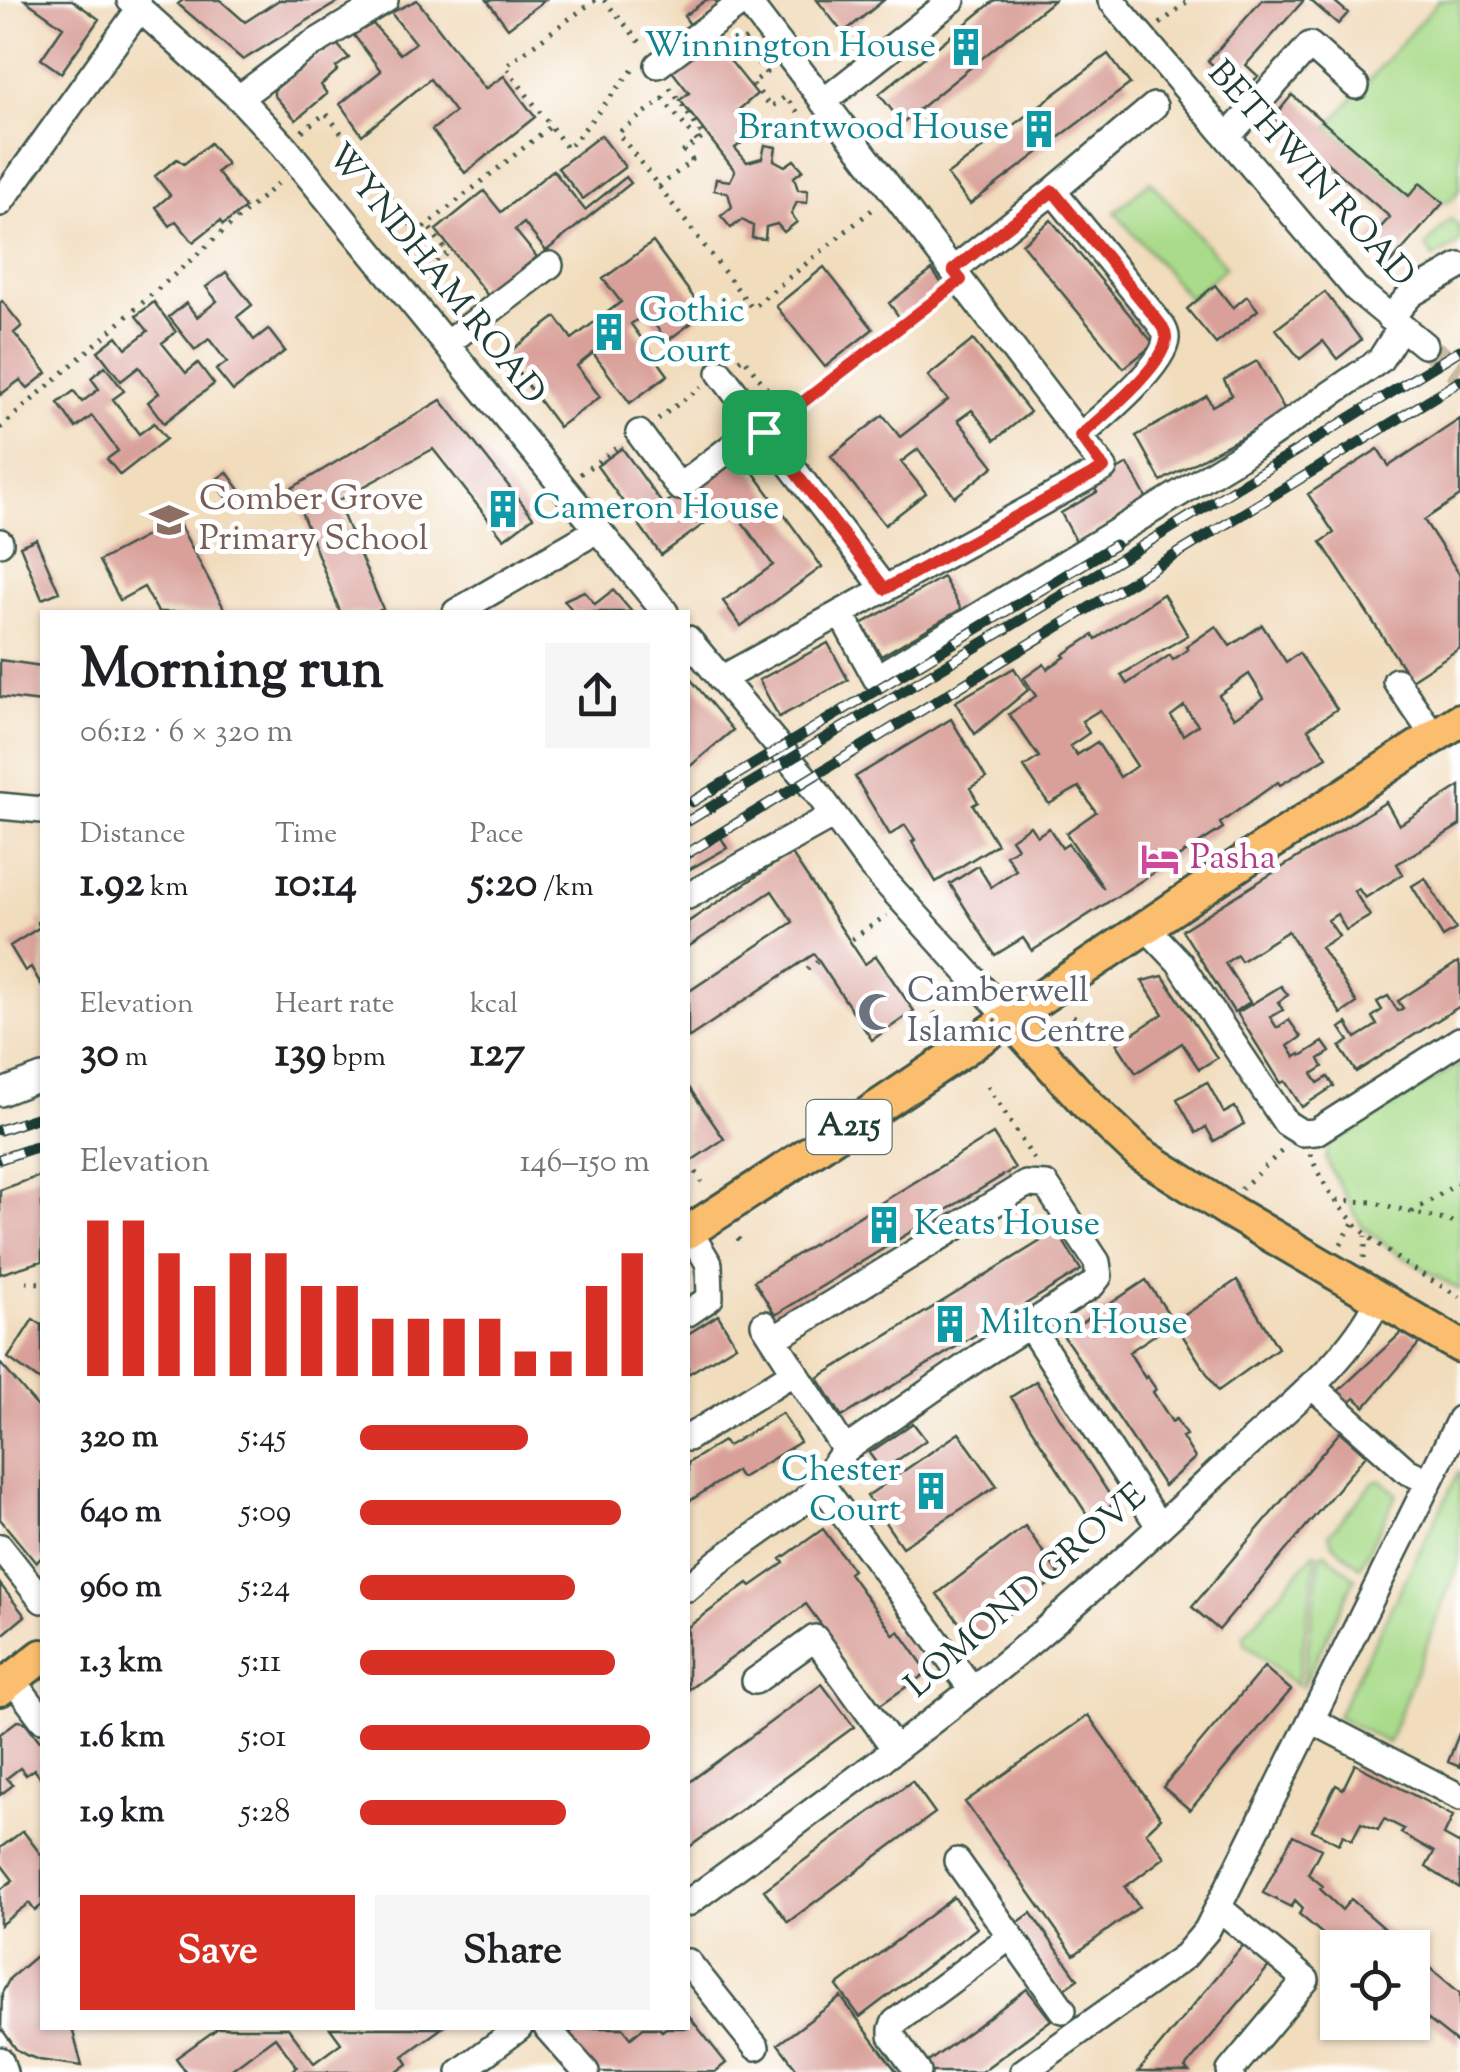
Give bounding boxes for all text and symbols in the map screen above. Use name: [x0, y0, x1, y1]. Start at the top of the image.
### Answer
place label: Winnington House: [644, 22, 936, 73]
building icon: Winnington House: [945, 26, 987, 68]
street label: BETHWIN ROAD: [1194, 50, 1426, 300]
place label: Brantwood House: [738, 104, 1009, 155]
building icon: Brantwood House: [1018, 108, 1060, 150]
street label: WYNDHAM ROAD: [313, 133, 557, 417]
place label: Gothic Court: [639, 287, 745, 378]
building icon: Gothic Court: [588, 311, 630, 353]
pin: [722, 390, 807, 475]
icon: arrive: [737, 405, 792, 460]
place label: Comber Grove Primary School: [199, 475, 429, 566]
place label: Cameron House: [533, 484, 779, 535]
building icon: Cameron House: [482, 488, 524, 530]
school or university icon: Comber Grove Primary School: [148, 499, 190, 541]
text: Morning run: [80, 633, 384, 712]
button: share: [545, 643, 650, 748]
text: 06:12 · 6 × 320 m: [80, 710, 293, 756]
text: Distance: [80, 815, 186, 855]
text: Time: [275, 815, 337, 855]
text: Pace: [470, 815, 524, 855]
place label: Pasha: [1190, 834, 1276, 885]
hotel icon: Pasha: [1139, 838, 1181, 880]
text: 1.92: [80, 855, 144, 915]
text: 10:14: [275, 855, 357, 915]
text: 5:20: [470, 855, 537, 915]
text: km: [144, 868, 188, 908]
text: /km: [537, 868, 594, 908]
place label: Camberwell Islamic Centre: [907, 967, 1125, 1058]
text: Elevation: [80, 985, 194, 1025]
text: Heart rate: [275, 985, 395, 1025]
text: kcal: [470, 985, 518, 1025]
mosque icon: Camberwell Islamic Centre: [856, 991, 898, 1033]
text: 30: [80, 1025, 119, 1085]
text: 139: [275, 1025, 326, 1085]
text: 127: [470, 1025, 525, 1085]
text: m: [119, 1038, 148, 1078]
text: bpm: [326, 1038, 386, 1078]
road number: A215: [806, 1100, 892, 1154]
text: Elevation: [80, 1140, 210, 1186]
text: 146–150 m: [520, 1140, 650, 1186]
place label: Keats House: [914, 1200, 1100, 1251]
building icon: Keats House: [863, 1204, 905, 1246]
place label: Milton House: [980, 1299, 1188, 1350]
building icon: Milton House: [929, 1303, 971, 1345]
text: 320 m: [80, 1415, 158, 1461]
text: 5:45: [240, 1415, 286, 1461]
place label: Chester Court: [781, 1446, 901, 1537]
building icon: Chester Court: [910, 1470, 952, 1512]
street label: LOMOND GROVE: [895, 1472, 1159, 1712]
text: 640 m: [80, 1490, 161, 1536]
text: 5:09: [240, 1490, 291, 1536]
text: 960 m: [80, 1565, 162, 1611]
text: 5:24: [240, 1565, 290, 1611]
text: 1.3 km: [80, 1640, 163, 1686]
text: 5:11: [240, 1640, 281, 1686]
text: 1.6 km: [80, 1715, 165, 1761]
text: 5:01: [240, 1715, 286, 1761]
text: 1.9 km: [80, 1790, 165, 1836]
text: 5:28: [240, 1790, 290, 1836]
button: Save: [80, 1895, 355, 2010]
button: Share: [375, 1895, 650, 2010]
map controls: [1320, 1930, 1430, 2040]
button: locate: [1320, 1930, 1430, 2040]

